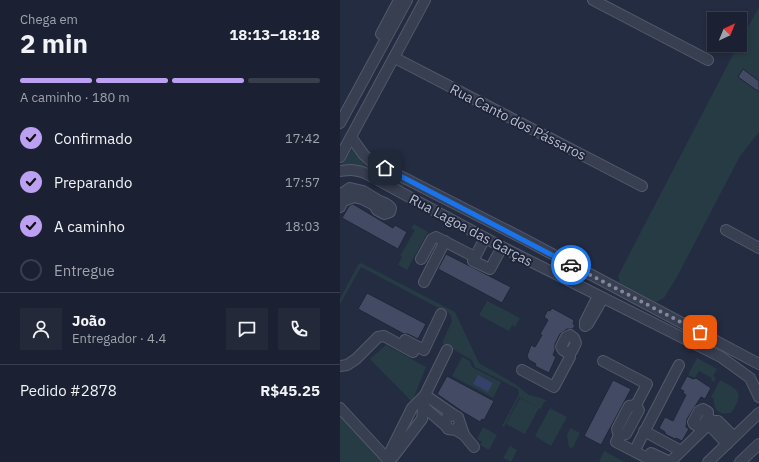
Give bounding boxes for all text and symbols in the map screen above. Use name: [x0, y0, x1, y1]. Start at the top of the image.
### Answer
text: Chega em: [20, 11, 78, 28]
north arrow: [707, 12, 747, 52]
map controls: [707, 12, 747, 52]
text: 18:13–18:18: [229, 25, 320, 44]
text: 2 min: [20, 26, 88, 60]
street label: Rua Canto dos Pássaros: [447, 80, 589, 164]
text: A caminho · 180 m: [20, 89, 130, 106]
icon: check: [20, 127, 42, 149]
text: Confirmado: [54, 129, 132, 148]
text: 17:42: [285, 130, 320, 147]
pin: [368, 151, 402, 185]
icon: home: [374, 157, 396, 179]
icon: check: [20, 171, 42, 193]
text: Preparando: [54, 173, 132, 192]
text: 17:57: [285, 174, 320, 191]
street label: Rua Lagoa das Garças: [406, 190, 536, 270]
icon: check: [20, 215, 42, 237]
text: A caminho: [54, 217, 125, 236]
text: 18:03: [285, 218, 320, 235]
courier: [551, 245, 591, 285]
icon: car: [560, 254, 582, 276]
text: Entregue: [54, 261, 115, 280]
button: person: [20, 308, 62, 350]
button: chat: [226, 308, 268, 350]
button: phone: [278, 308, 320, 350]
text: João: [72, 311, 106, 330]
pin: [683, 315, 717, 349]
icon: bag: [689, 321, 711, 343]
text: Entregador · 4.4: [72, 330, 166, 347]
text: Pedido #2878: [20, 381, 117, 400]
text: R$45.25: [260, 381, 320, 400]

